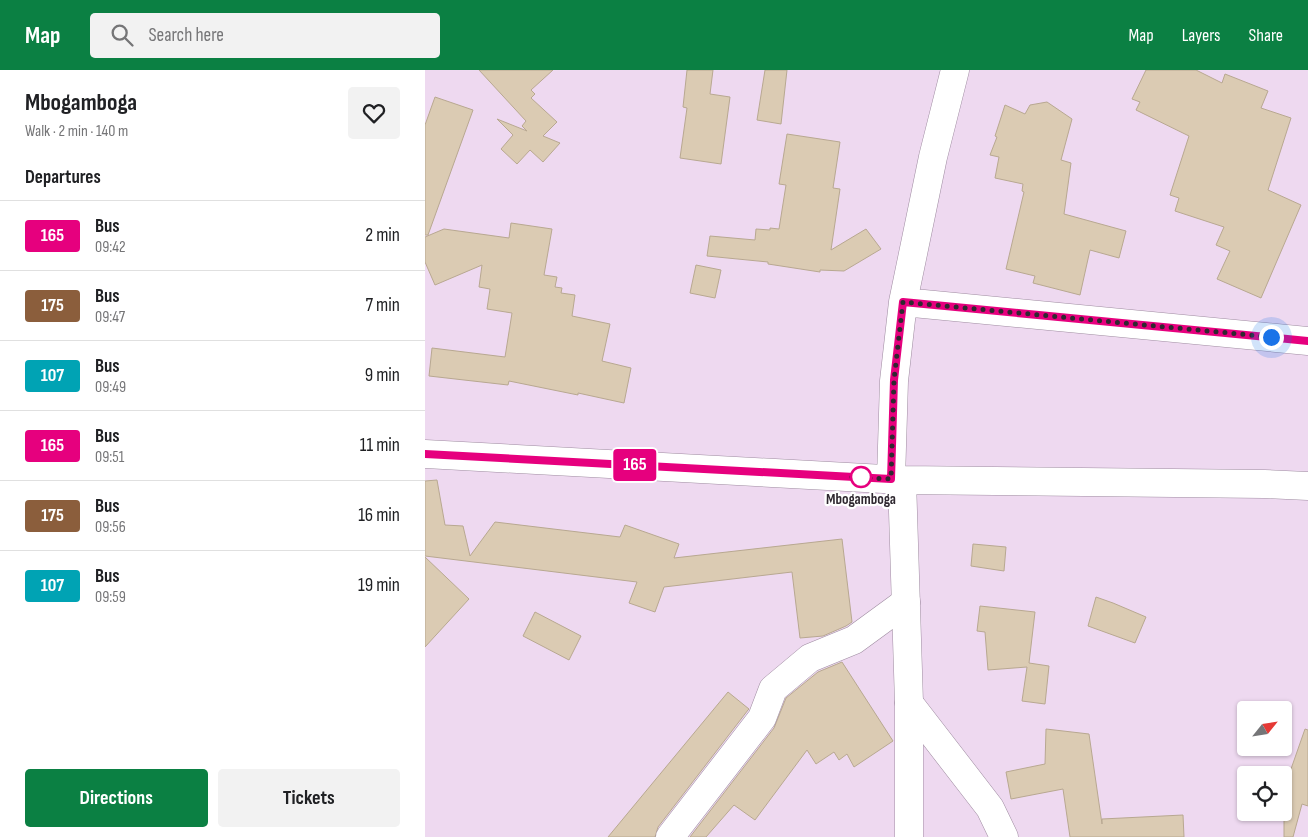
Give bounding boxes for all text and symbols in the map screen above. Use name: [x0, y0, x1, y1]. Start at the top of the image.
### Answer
search box: [90, 13, 440, 58]
text: Map: [25, 21, 60, 50]
icon: search: [108, 21, 136, 49]
text: Search here: [148, 24, 224, 47]
text: Map: [1129, 25, 1154, 46]
text: Layers: [1182, 25, 1221, 46]
text: Share: [1249, 25, 1283, 46]
button: heart: [348, 87, 400, 139]
text: Mbogamboga: [25, 88, 137, 117]
text: Walk · 2 min · 140 m: [25, 122, 128, 141]
text: Departures: [25, 166, 101, 189]
text: Bus: [95, 215, 120, 238]
text: 2 min: [365, 224, 400, 247]
text: 165: [41, 225, 64, 246]
text: 09:42: [95, 238, 126, 257]
text: Bus: [95, 285, 120, 308]
text: 7 min: [366, 294, 400, 317]
text: 175: [41, 295, 64, 316]
text: 09:47: [95, 308, 125, 327]
your location: [1259, 325, 1284, 350]
text: Bus: [95, 355, 120, 378]
text: 9 min: [365, 364, 400, 387]
text: 107: [41, 365, 64, 386]
text: 09:49: [95, 378, 126, 397]
text: Bus: [95, 425, 120, 448]
text: 11 min: [360, 434, 400, 457]
text: 165: [41, 435, 64, 456]
text: 09:51: [95, 448, 124, 467]
line badge: 165: [606, 449, 664, 481]
text: 165: [623, 454, 647, 475]
marker: Mbogamboga: [850, 466, 872, 488]
place label: Mbogamboga: [826, 490, 896, 509]
text: Bus: [95, 495, 120, 518]
text: 16 min: [358, 504, 400, 527]
text: 175: [41, 505, 64, 526]
text: 09:56: [95, 518, 126, 537]
text: Bus: [95, 565, 120, 588]
text: 19 min: [358, 574, 400, 597]
text: 107: [41, 575, 64, 596]
text: 09:59: [95, 588, 126, 607]
north arrow: [1237, 701, 1293, 756]
map controls: [1237, 701, 1292, 821]
button: locate: [1237, 766, 1292, 821]
button: Directions: [25, 769, 208, 827]
button: Tickets: [218, 769, 400, 827]

